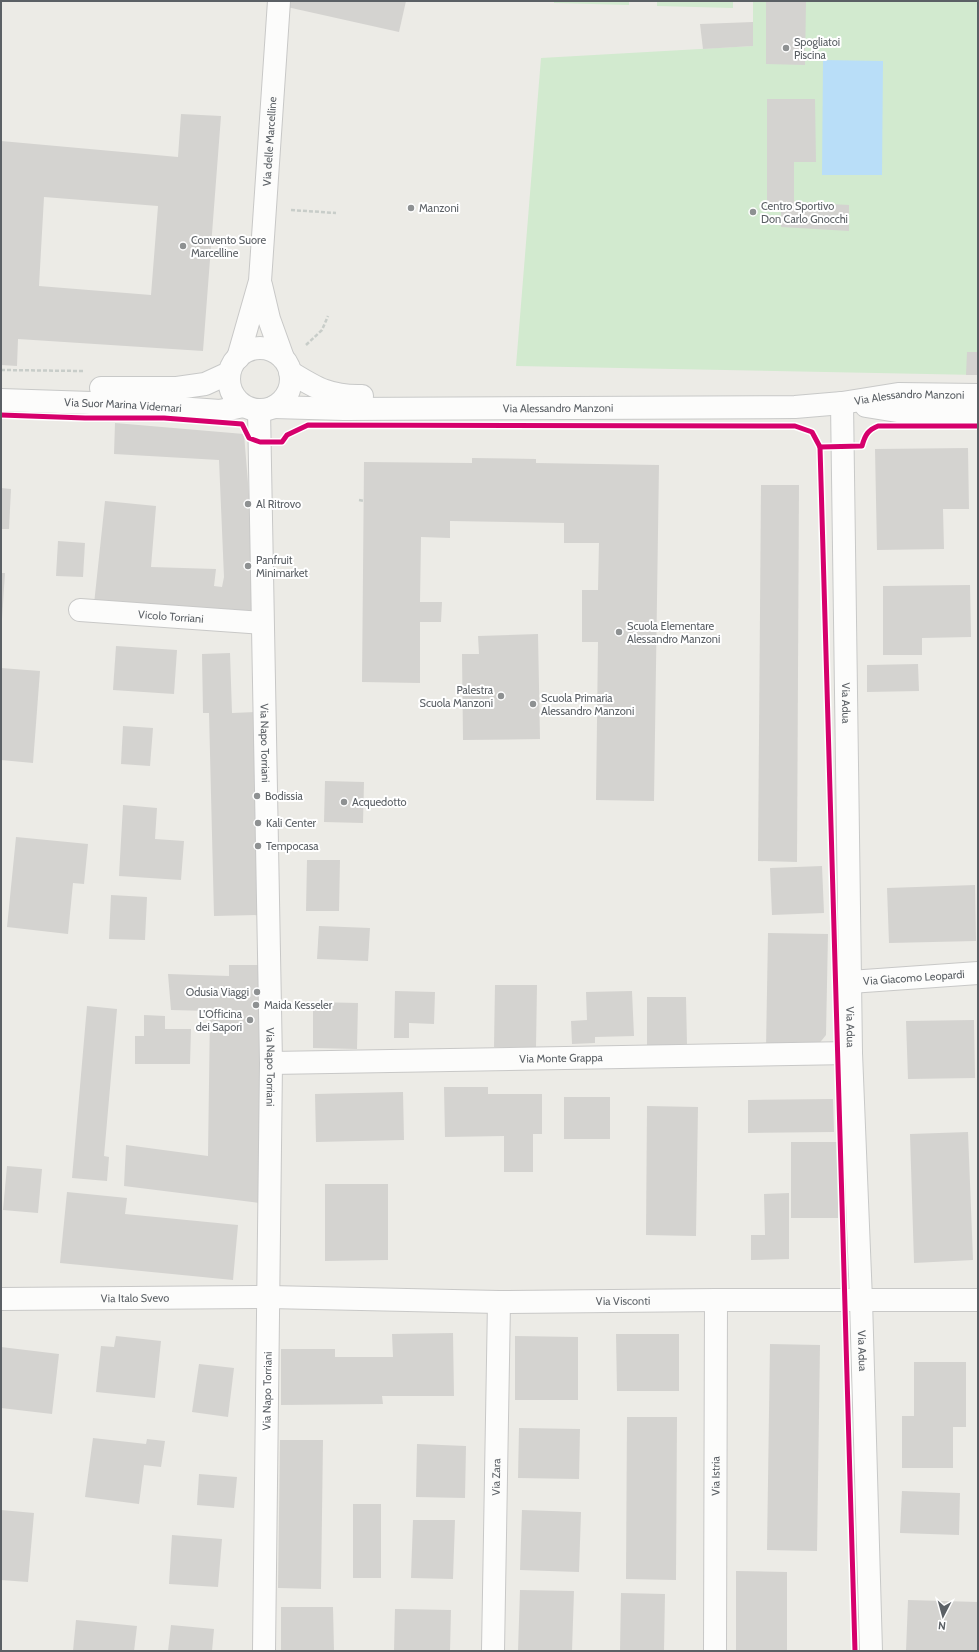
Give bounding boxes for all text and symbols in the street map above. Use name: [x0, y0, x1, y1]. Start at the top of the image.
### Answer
place label: Spogliatoi Piscina: [794, 35, 840, 62]
marker: Spogliatoi Piscina: [781, 43, 791, 53]
street label: Via delle Marcelline: [259, 96, 280, 187]
place label: Centro Sportivo Don Carlo Gnocchi: [761, 199, 848, 226]
place label: Manzoni: [419, 201, 459, 215]
marker: Manzoni: [406, 203, 416, 213]
marker: Centro Sportivo Don Carlo Gnocchi: [748, 207, 758, 217]
place label: Convento Suore Marcelline: [191, 233, 266, 260]
marker: Convento Suore Marcelline: [178, 241, 188, 251]
street label: Via Alessandro Manzoni: [853, 387, 965, 408]
street label: Via Suor Marina Videmari: [64, 395, 182, 415]
street label: Via Alessandro Manzoni: [503, 401, 613, 415]
place label: Al Ritrovo: [256, 497, 301, 511]
marker: Al Ritrovo: [243, 499, 253, 509]
place label: Panfruit Minimarket: [256, 553, 308, 580]
marker: Panfruit Minimarket: [243, 561, 253, 571]
street label: Vicolo Torriani: [137, 607, 204, 626]
place label: Scuola Elementare Alessandro Manzoni: [627, 619, 720, 646]
marker: Scuola Elementare Alessandro Manzoni: [614, 627, 624, 637]
street label: Via Adua: [839, 682, 853, 724]
place label: Palestra Scuola Manzoni: [420, 683, 494, 710]
marker: Palestra Scuola Manzoni: [496, 691, 506, 701]
place label: Scuola Primaria Alessandro Manzoni: [541, 691, 634, 718]
marker: Scuola Primaria Alessandro Manzoni: [528, 699, 538, 709]
street label: Via Napo Torriani: [257, 703, 273, 783]
place label: Bodissia: [265, 789, 303, 803]
marker: Bodissia: [252, 791, 262, 801]
place label: Acquedotto: [352, 795, 407, 809]
marker: Acquedotto: [339, 797, 349, 807]
place label: Kali Center: [266, 816, 317, 830]
marker: Kali Center: [253, 818, 263, 828]
place label: Tempocasa: [266, 839, 319, 853]
marker: Tempocasa: [253, 841, 263, 851]
street label: Via Giacomo Leopardi: [863, 967, 965, 988]
place label: Odusia Viaggi: [186, 985, 249, 999]
marker: Odusia Viaggi: [252, 987, 262, 997]
place label: Maida Kesseler: [264, 998, 333, 1012]
marker: Maida Kesseler: [251, 1000, 261, 1010]
street label: Via Adua: [843, 1006, 858, 1048]
place label: L'Officina dei Sapori: [196, 1007, 243, 1034]
marker: L'Officina dei Sapori: [245, 1015, 255, 1025]
street label: Via Napo Torriani: [263, 1027, 278, 1107]
street label: Via Monte Grappa: [519, 1050, 604, 1066]
street label: Via Italo Svevo: [101, 1291, 169, 1305]
street label: Via Visconti: [596, 1294, 650, 1308]
street label: Via Adua: [855, 1330, 870, 1372]
street label: Via Napo Torriani: [259, 1351, 275, 1431]
street label: Via Istria: [708, 1456, 723, 1496]
street label: Via Zara: [489, 1458, 503, 1496]
north arrow: [923, 1596, 963, 1636]
text: N: [937, 1619, 947, 1633]

